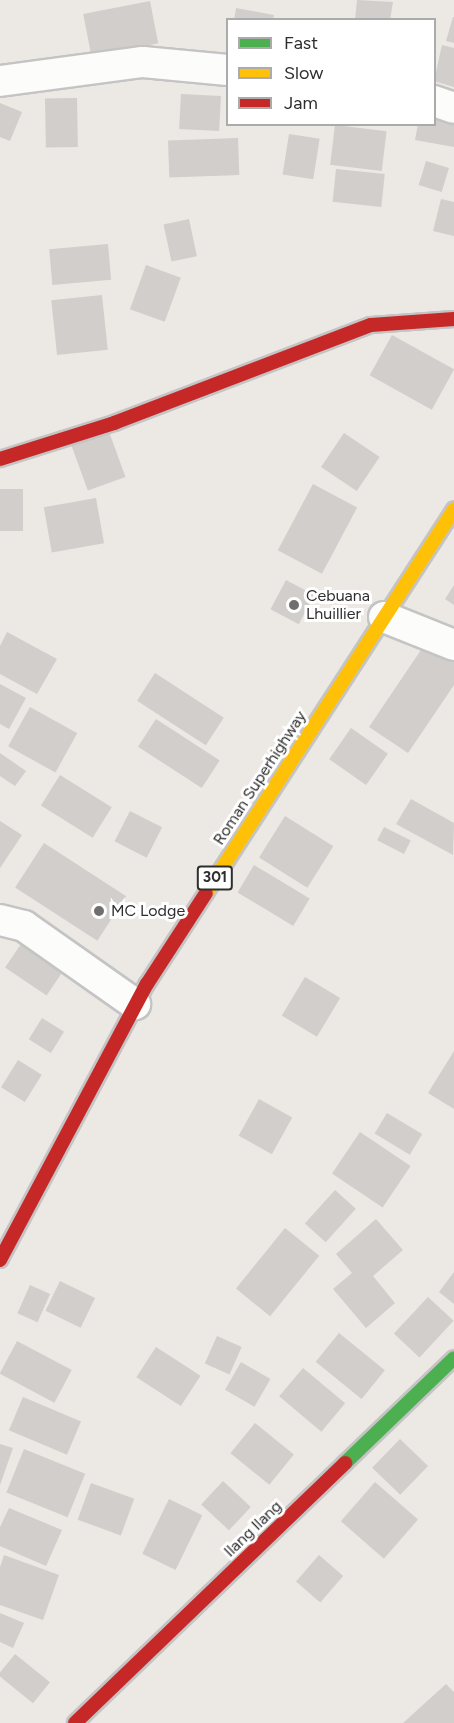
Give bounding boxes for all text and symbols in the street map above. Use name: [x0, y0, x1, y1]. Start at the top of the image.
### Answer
legend: [226, 18, 436, 126]
text: Fast: [284, 32, 318, 54]
text: Slow: [284, 62, 323, 84]
text: Jam: [284, 92, 318, 114]
place label: Cebuana Lhuillier: [306, 586, 370, 624]
marker: Cebuana Lhuillier: [287, 598, 301, 612]
street label: Roman Superhighway: [209, 707, 311, 849]
road number: 301: [196, 866, 234, 890]
place label: MC Lodge: [111, 901, 185, 921]
marker: MC Lodge: [92, 904, 106, 918]
street label: Ilang Ilang: [220, 1497, 286, 1561]

